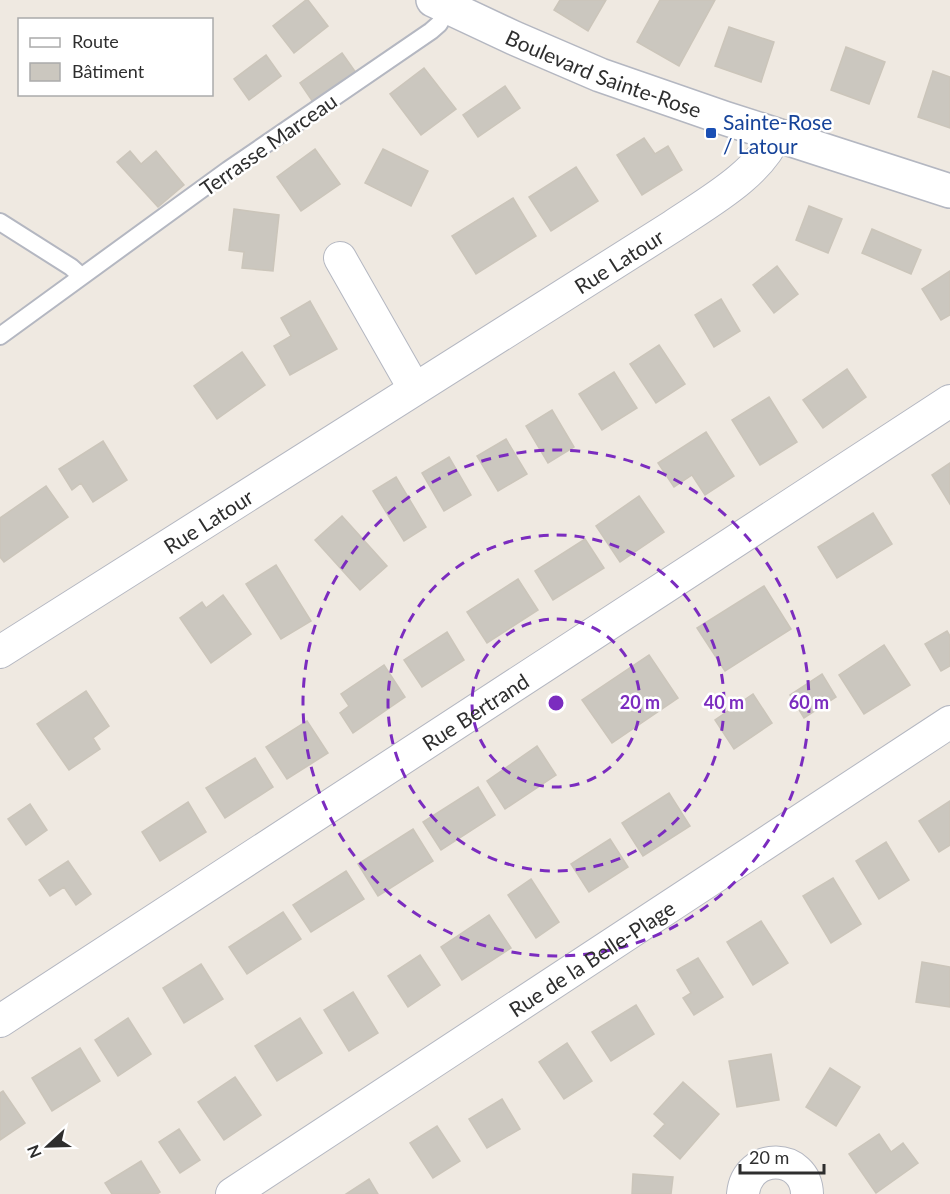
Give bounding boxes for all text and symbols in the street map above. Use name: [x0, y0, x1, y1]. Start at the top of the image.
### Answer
legend: [18, 18, 213, 96]
street label: Boulevard Sainte-Rose: [502, 24, 705, 122]
text: Route: [72, 30, 119, 52]
text: Bâtiment: [72, 60, 145, 82]
street label: Terrasse Marceau: [195, 88, 341, 200]
place label: Sainte-Rose / Latour: [723, 109, 832, 158]
marker: Sainte-Rose / Latour: [704, 126, 718, 140]
street label: Rue Latour: [569, 223, 668, 298]
street label: Rue Latour: [159, 483, 257, 558]
street label: Rue Bertrand: [417, 667, 533, 755]
text: 20 m: [620, 691, 660, 713]
text: 40 m: [704, 691, 744, 713]
text: 60 m: [789, 691, 829, 713]
centre of rings: [546, 693, 566, 713]
street label: Rue de la Belle-Plage: [504, 894, 679, 1021]
north arrow: [18, 1116, 78, 1176]
scale bar: [740, 1137, 824, 1175]
text: N: [23, 1143, 45, 1161]
text: 20 m: [749, 1146, 789, 1168]

